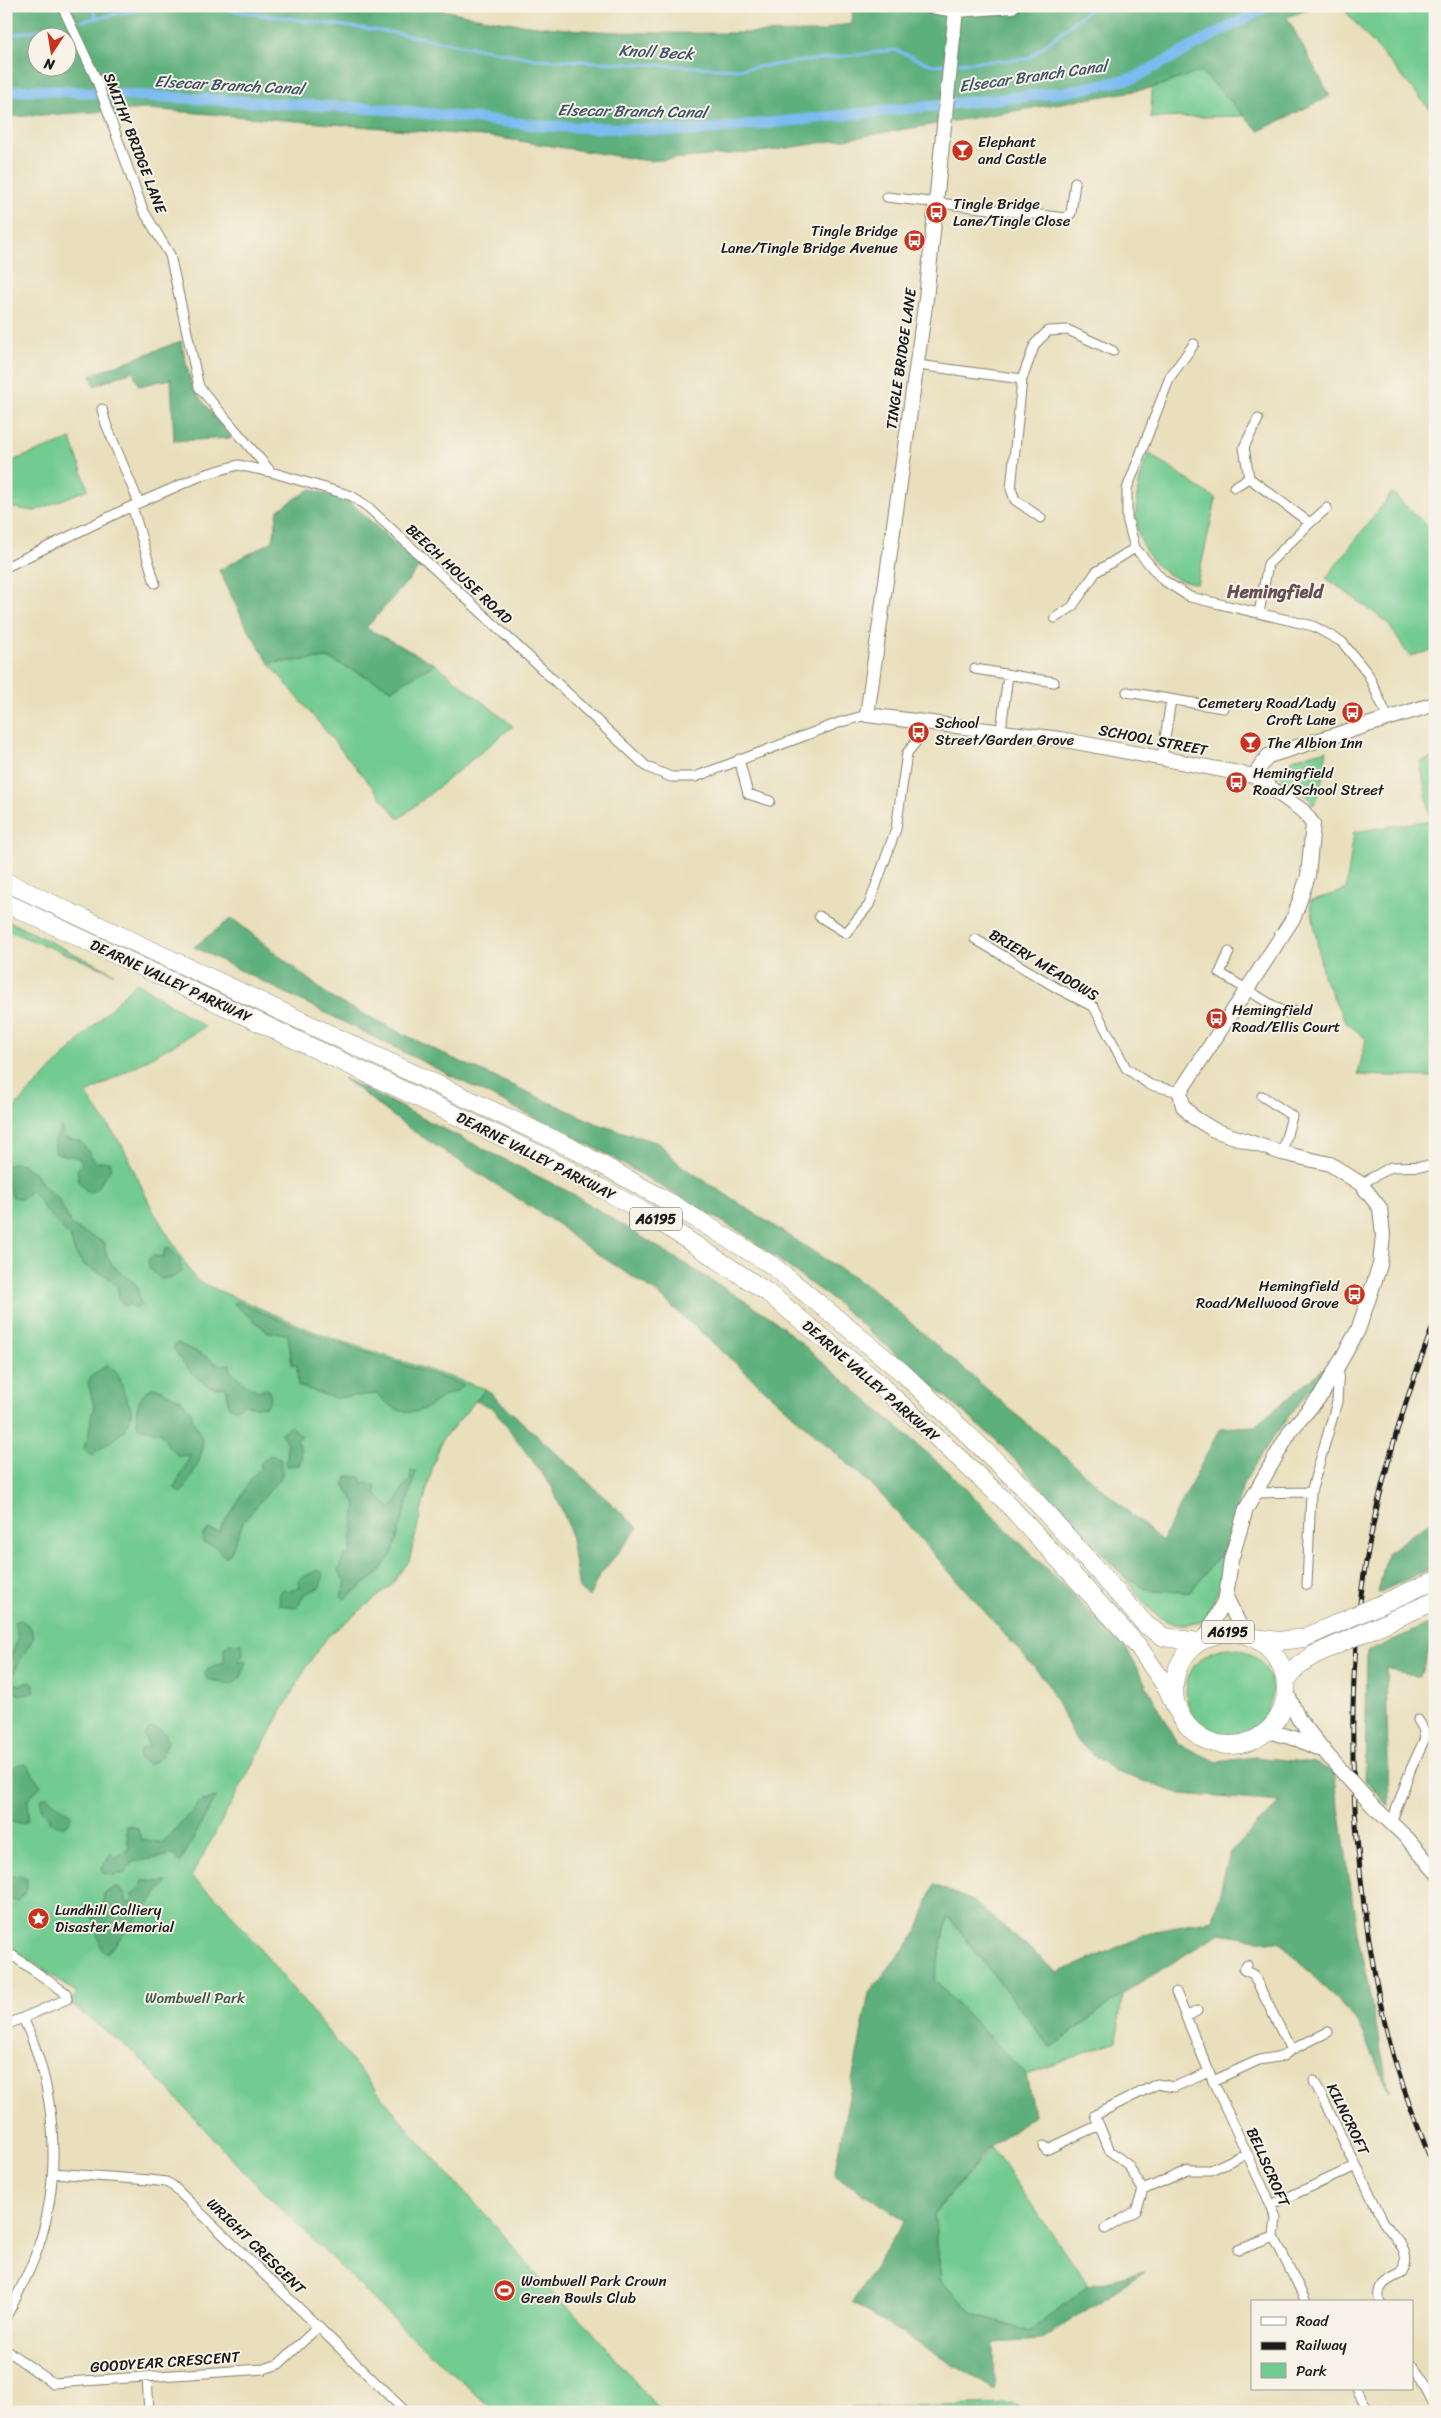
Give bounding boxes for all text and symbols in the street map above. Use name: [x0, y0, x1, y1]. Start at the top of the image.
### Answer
north arrow: [28, 28, 78, 78]
water label: Knoll Beck: [618, 36, 697, 69]
text: N: [42, 51, 58, 78]
water label: Elsecar Branch Canal: [957, 51, 1112, 101]
water label: Elsecar Branch Canal: [154, 67, 308, 104]
street label: SMITHY BRIDGE LANE: [96, 69, 174, 219]
water label: Elsecar Branch Canal: [557, 95, 710, 127]
place label: Elephant and Castle: [978, 129, 1047, 172]
bar icon: Elephant and Castle: [950, 139, 974, 163]
place label: Tingle Bridge Lane/Tingle Close: [953, 191, 1071, 234]
bus stop icon: Tingle Bridge Lane/Tingle Close: [925, 201, 949, 225]
place label: Tingle Bridge Lane/Tingle Bridge Avenue: [721, 218, 898, 261]
bus stop icon: Tingle Bridge Lane/Tingle Bridge Avenue: [902, 228, 926, 252]
street label: TINGLE BRIDGE LANE: [878, 285, 924, 431]
street label: BEECH HOUSE ROAD: [399, 517, 519, 631]
district label: Hemingfield: [1226, 576, 1325, 608]
place label: Cemetery Road/Lady Croft Lane: [1198, 690, 1336, 733]
bus stop icon: Cemetery Road/Lady Croft Lane: [1340, 700, 1364, 724]
place label: School Street/Garden Grove: [935, 710, 1075, 753]
street label: SCHOOL STREET: [1096, 717, 1211, 763]
bus stop icon: School Street/Garden Grove: [907, 720, 931, 744]
place label: The Albion Inn: [1267, 730, 1363, 756]
bar icon: The Albion Inn: [1239, 731, 1263, 755]
place label: Hemingfield Road/School Street: [1253, 760, 1385, 803]
bus stop icon: Hemingfield Road/School Street: [1225, 770, 1249, 794]
street label: BRIERY MEADOWS: [984, 922, 1105, 1009]
street label: DEARNE VALLEY PARKWAY: [86, 932, 257, 1030]
place label: Hemingfield Road/Ellis Court: [1232, 997, 1341, 1040]
bus stop icon: Hemingfield Road/Ellis Court: [1204, 1007, 1228, 1031]
street label: DEARNE VALLEY PARKWAY: [452, 1104, 621, 1208]
road number: A6195: [630, 1208, 682, 1230]
place label: Hemingfield Road/Mellwood Grove: [1196, 1273, 1340, 1316]
bus stop icon: Hemingfield Road/Mellwood Grove: [1343, 1283, 1367, 1307]
street label: DEARNE VALLEY PARKWAY: [796, 1313, 947, 1449]
road number: A6195: [1202, 1620, 1254, 1644]
place label: Lundhill Colliery Disaster Memorial: [55, 1897, 175, 1940]
place icon: Lundhill Colliery Disaster Memorial: [27, 1907, 51, 1931]
park label: Wombwell Park: [145, 1985, 246, 2011]
street label: KILNCROFT: [1319, 2079, 1377, 2161]
street label: BELLSCROFT: [1239, 2123, 1297, 2212]
street label: WRIGHT CRESCENT: [200, 2192, 312, 2301]
place label: Wombwell Park Crown Green Bowls Club: [521, 2268, 666, 2311]
sports icon: Wombwell Park Crown Green Bowls Club: [493, 2278, 517, 2302]
legend: [1251, 2300, 1414, 2390]
text: Road: [1296, 2308, 1329, 2334]
text: Railway: [1296, 2332, 1347, 2358]
street label: GOODYEAR CRESCENT: [89, 2344, 242, 2380]
text: Park: [1296, 2358, 1327, 2384]

